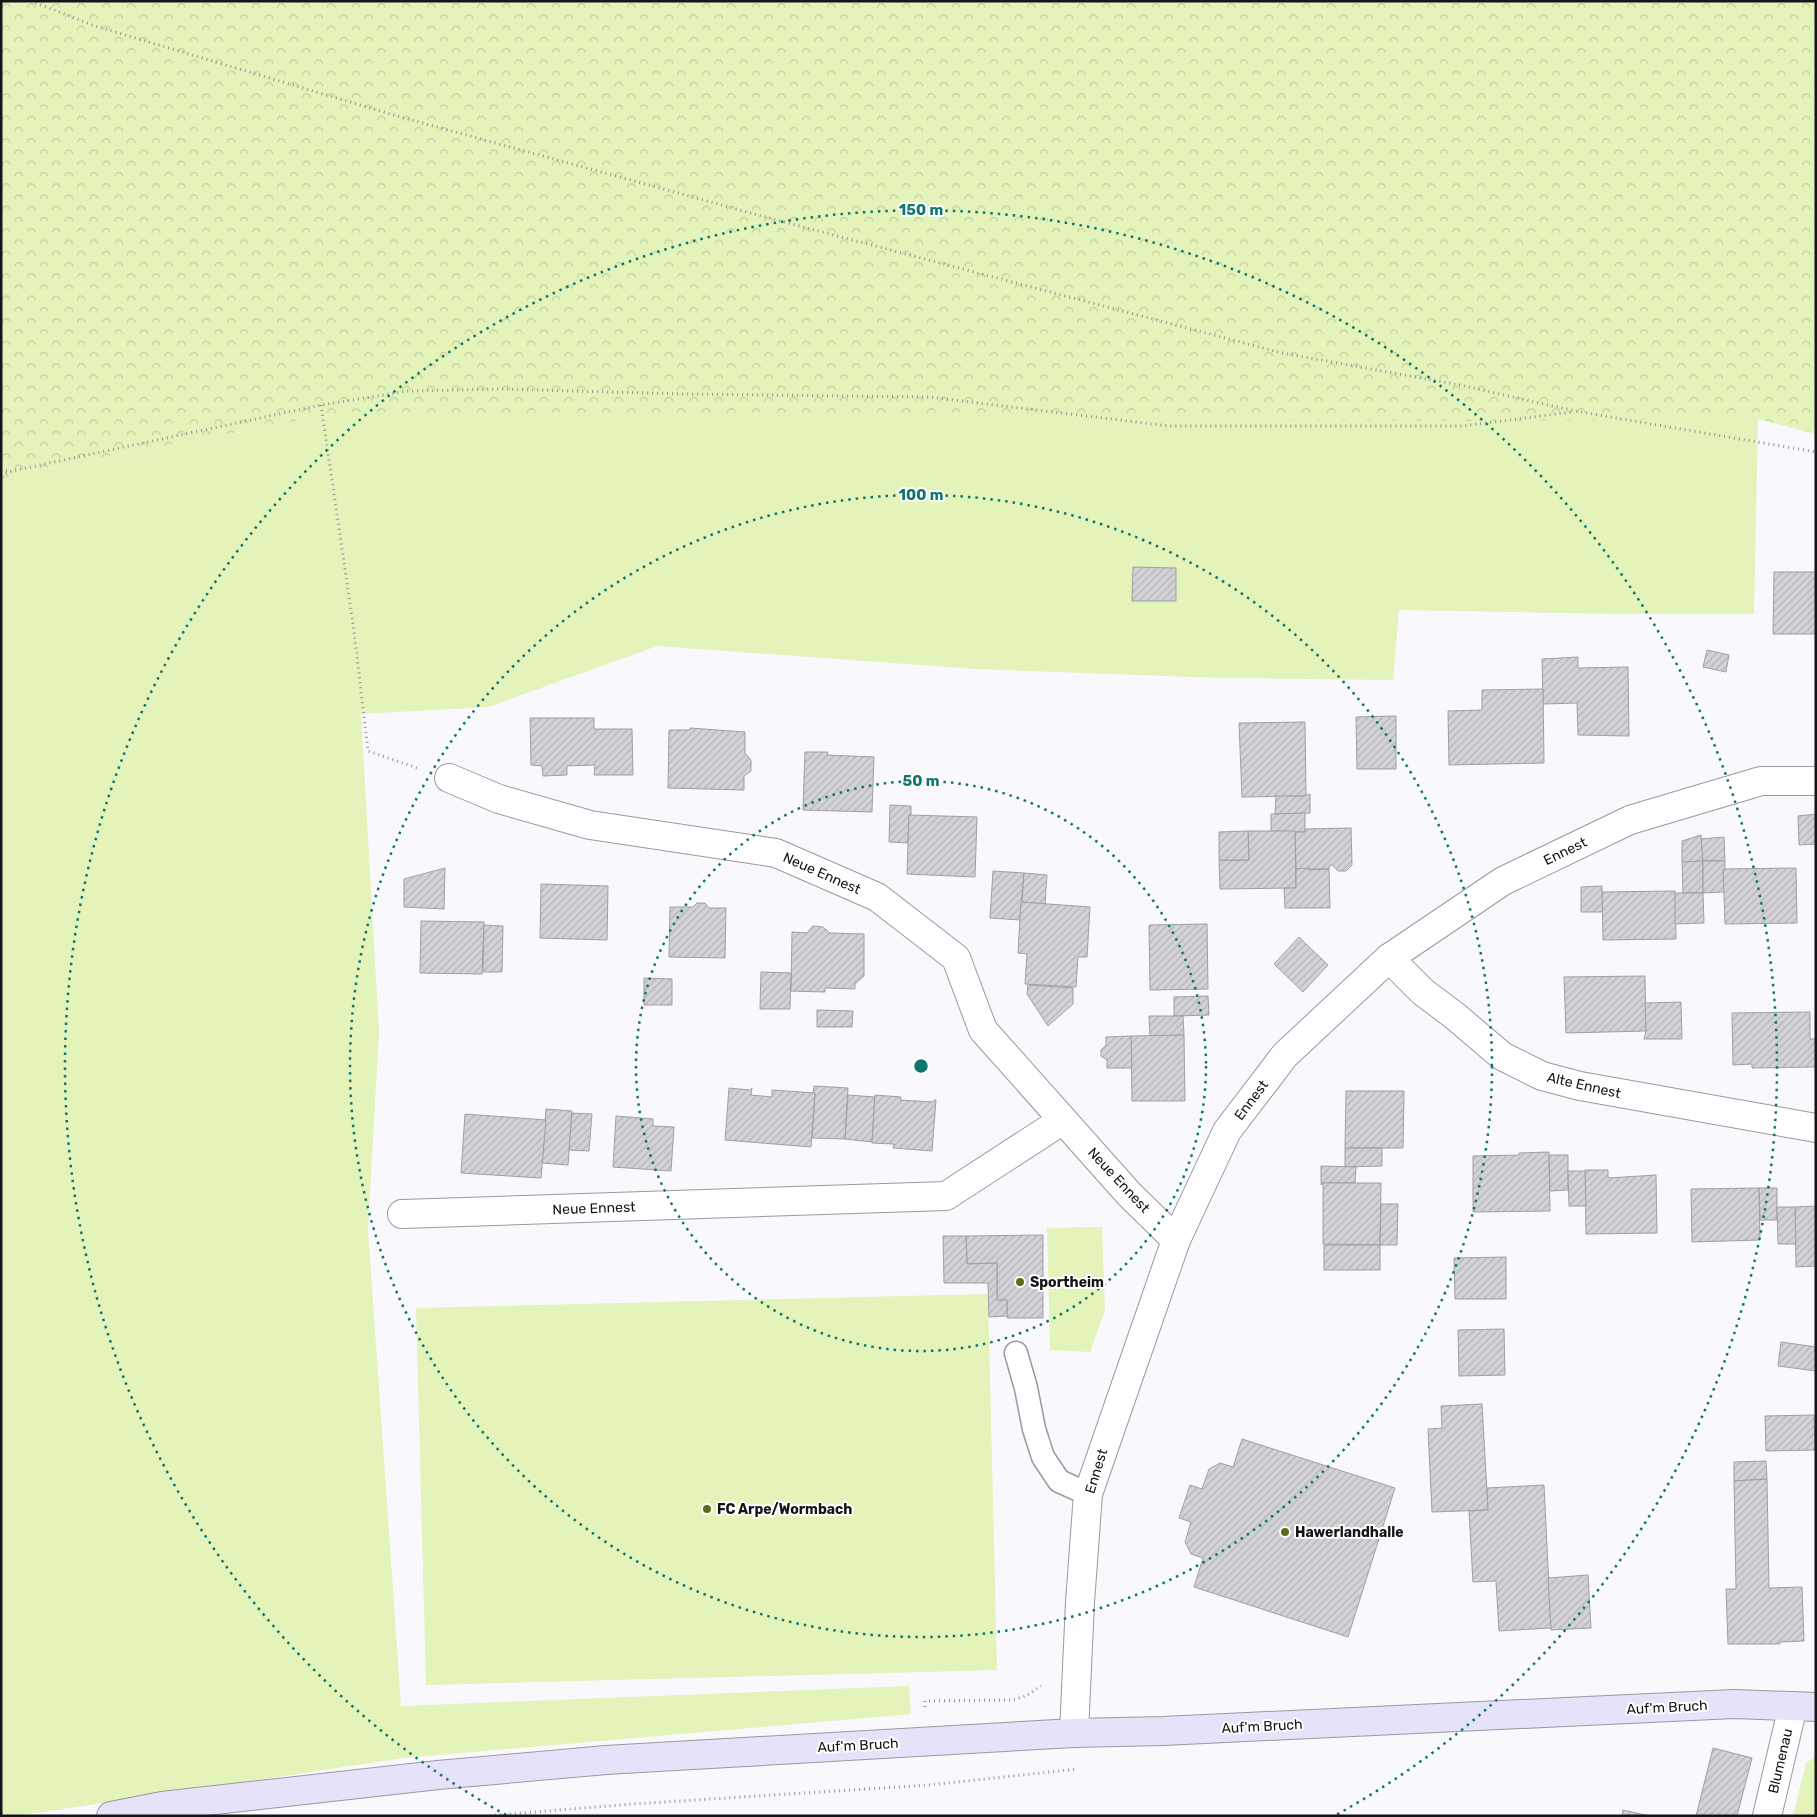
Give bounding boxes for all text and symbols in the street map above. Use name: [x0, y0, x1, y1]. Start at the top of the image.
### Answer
text: 150 m: [899, 201, 943, 219]
text: 100 m: [899, 486, 943, 504]
text: 50 m: [903, 772, 939, 790]
street label: Ennest: [1541, 834, 1590, 869]
street label: Neue Ennest: [780, 849, 864, 898]
centre of rings: [912, 1057, 930, 1075]
street label: Alte Ennest: [1545, 1069, 1623, 1102]
street label: Ennest: [1231, 1076, 1272, 1124]
street label: Neue Ennest: [1084, 1144, 1154, 1217]
street label: Neue Ennest: [552, 1199, 636, 1218]
place label: Sportheim: [1030, 1274, 1104, 1291]
marker: Sportheim: [1014, 1276, 1026, 1288]
street label: Ennest: [1082, 1446, 1111, 1496]
place label: FC Arpe/Wormbach: [717, 1501, 852, 1518]
marker: FC Arpe/Wormbach: [701, 1503, 713, 1515]
place label: Hawerlandhalle: [1295, 1524, 1404, 1541]
marker: Hawerlandhalle: [1279, 1526, 1291, 1538]
street label: Auf'm Bruch: [1626, 1697, 1708, 1718]
street label: Auf'm Bruch: [1221, 1716, 1303, 1737]
street label: Blumenau: [1765, 1727, 1796, 1795]
street label: Auf'm Bruch: [817, 1735, 899, 1756]

